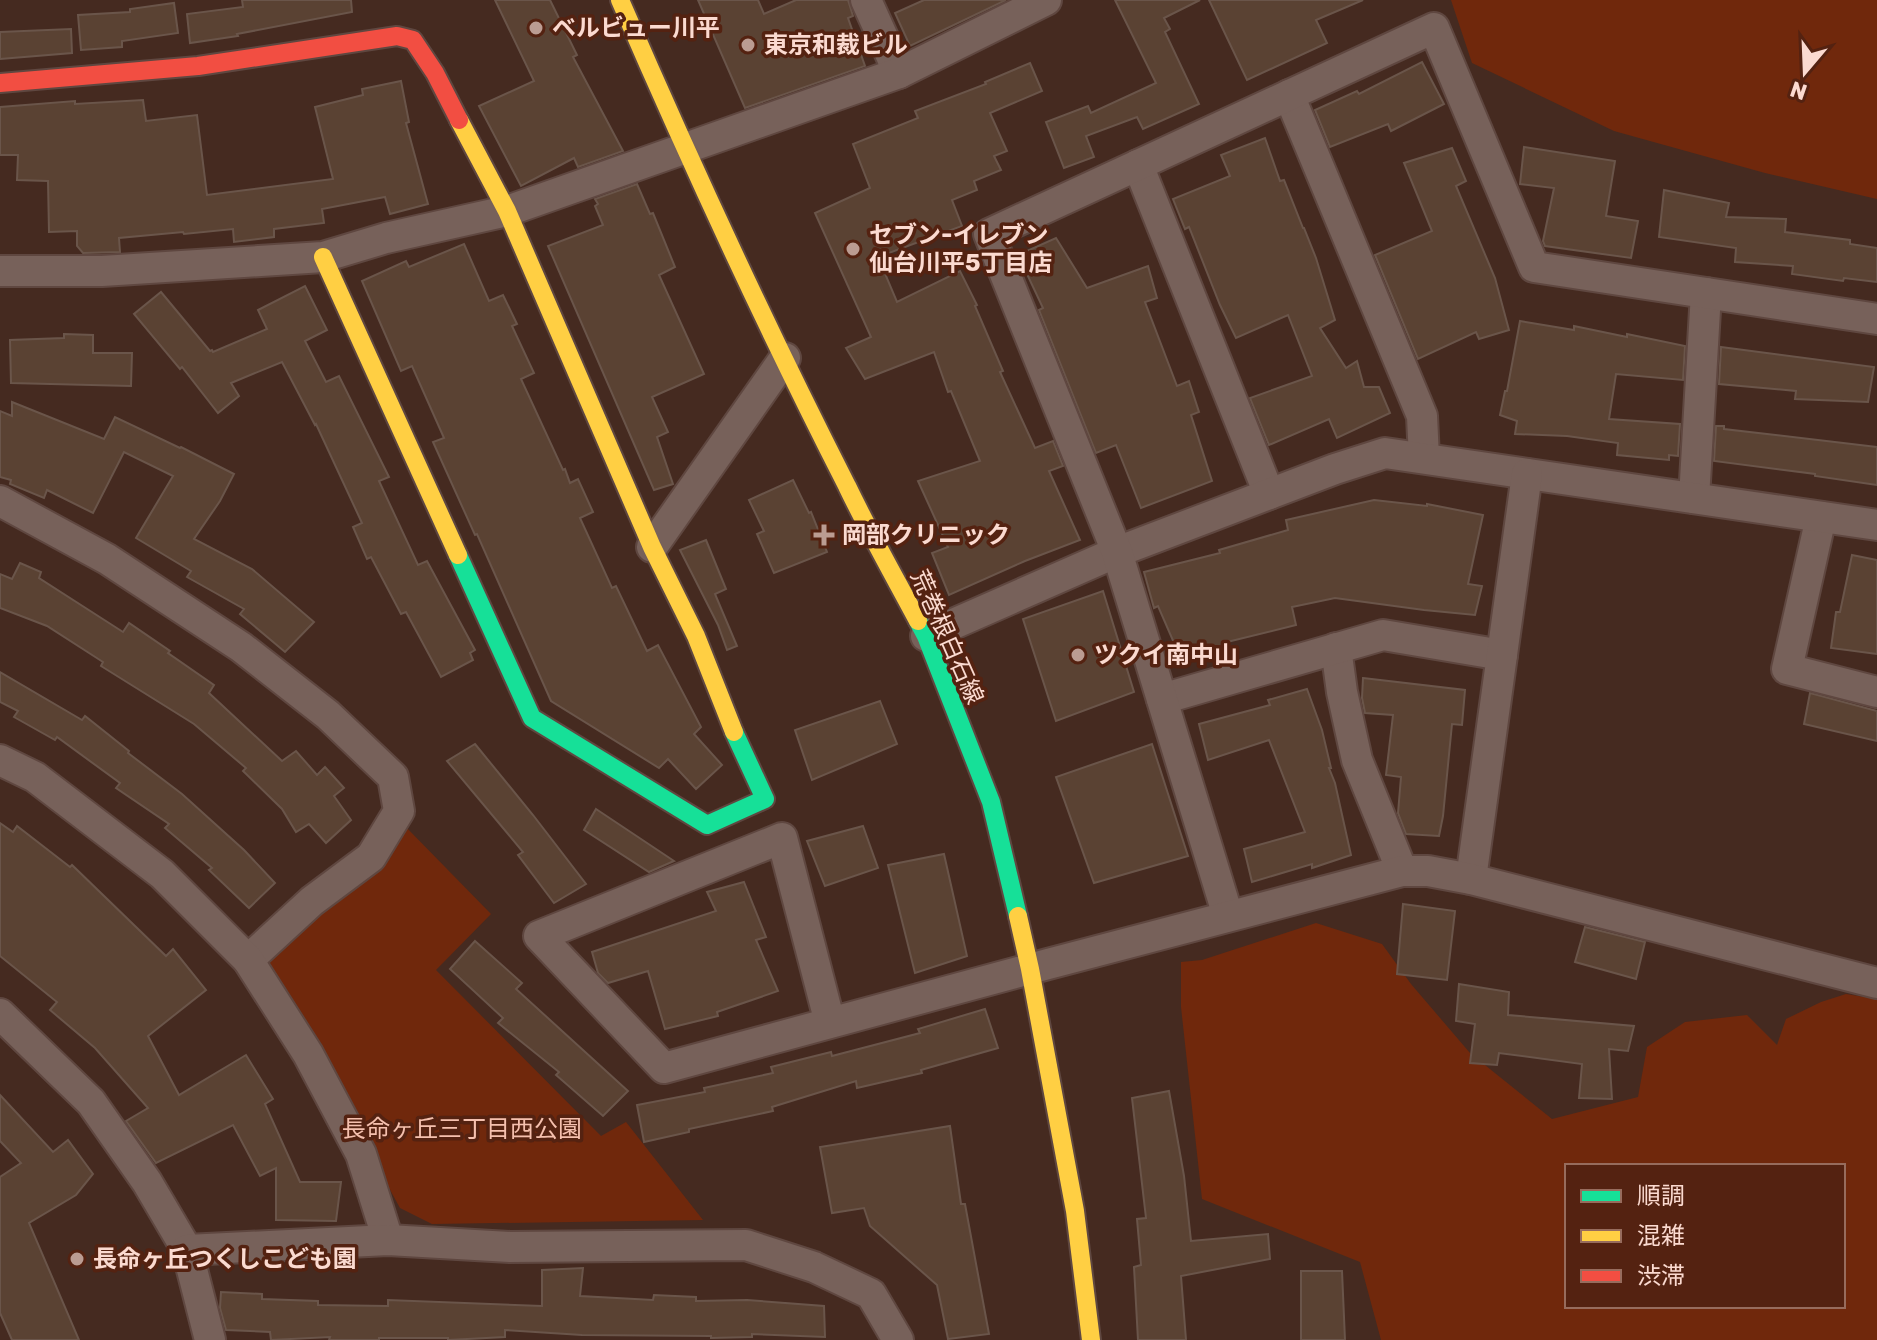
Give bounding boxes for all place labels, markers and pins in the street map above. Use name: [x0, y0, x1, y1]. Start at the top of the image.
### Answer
place label: ベルビュー川平: [552, 14, 720, 42]
marker: ベルビュー川平: [527, 19, 545, 37]
place label: 東京和裁ビル: [764, 31, 908, 59]
marker: 東京和裁ビル: [739, 36, 757, 54]
place label: セブン-イレブン 仙台川平5丁目店: [869, 221, 1053, 277]
marker: セブン-イレブン 仙台川平5丁目店: [844, 240, 862, 258]
place label: 岡部クリニック: [842, 521, 1010, 549]
marker: 岡部クリニック: [813, 524, 835, 546]
place label: ツクイ南中山: [1094, 641, 1238, 669]
marker: ツクイ南中山: [1069, 646, 1087, 664]
place label: 長命ヶ丘つくしこども園: [93, 1245, 357, 1273]
marker: 長命ヶ丘つくしこども園: [68, 1250, 86, 1268]

